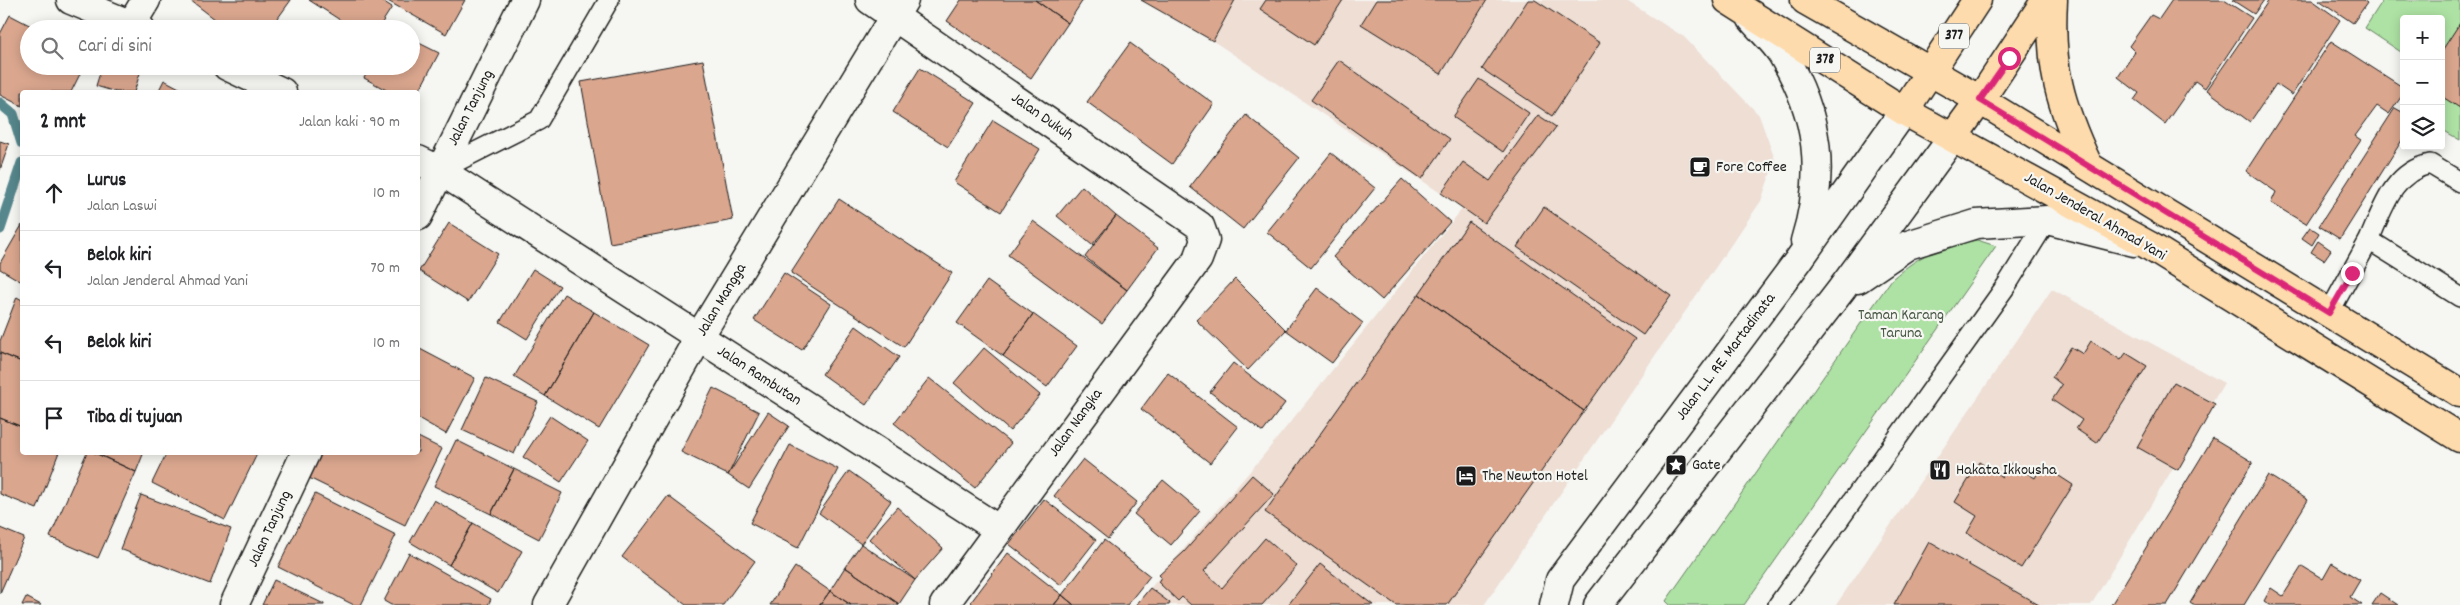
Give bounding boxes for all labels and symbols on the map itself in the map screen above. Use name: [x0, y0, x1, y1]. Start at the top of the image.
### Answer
road number: 377: [1939, 24, 1969, 48]
route start: [1998, 47, 2021, 70]
road number: 378: [1810, 48, 1840, 72]
street label: Jalan Tanjung: [442, 66, 500, 150]
street label: Jalan Dukuh: [1006, 87, 1078, 147]
cafe icon: Fore Coffee: [1688, 155, 1712, 179]
place label: Fore Coffee: [1716, 156, 1787, 179]
street label: Jalan Jenderal Ahmad Yani: [2020, 167, 2170, 267]
street label: Jalan Mangga: [691, 259, 753, 341]
route end: [2341, 262, 2364, 285]
street label: Jalan L.L. RE. Martadinata: [1670, 288, 1782, 425]
park label: Taman Karang Taruna: [1858, 304, 1944, 345]
street label: Jalan Rambutan: [712, 340, 806, 412]
street label: Jalan Nangka: [1043, 384, 1109, 462]
place icon: Gate: [1664, 453, 1688, 477]
place label: Gate: [1692, 454, 1721, 477]
restaurant icon: Hakata Ikkousha: [1928, 458, 1952, 482]
place label: Hakata Ikkousha: [1956, 459, 2057, 482]
hotel icon: The Newton Hotel: [1454, 464, 1478, 488]
place label: The Newton Hotel: [1482, 465, 1588, 488]
street label: Jalan Tanjung: [242, 487, 298, 571]

